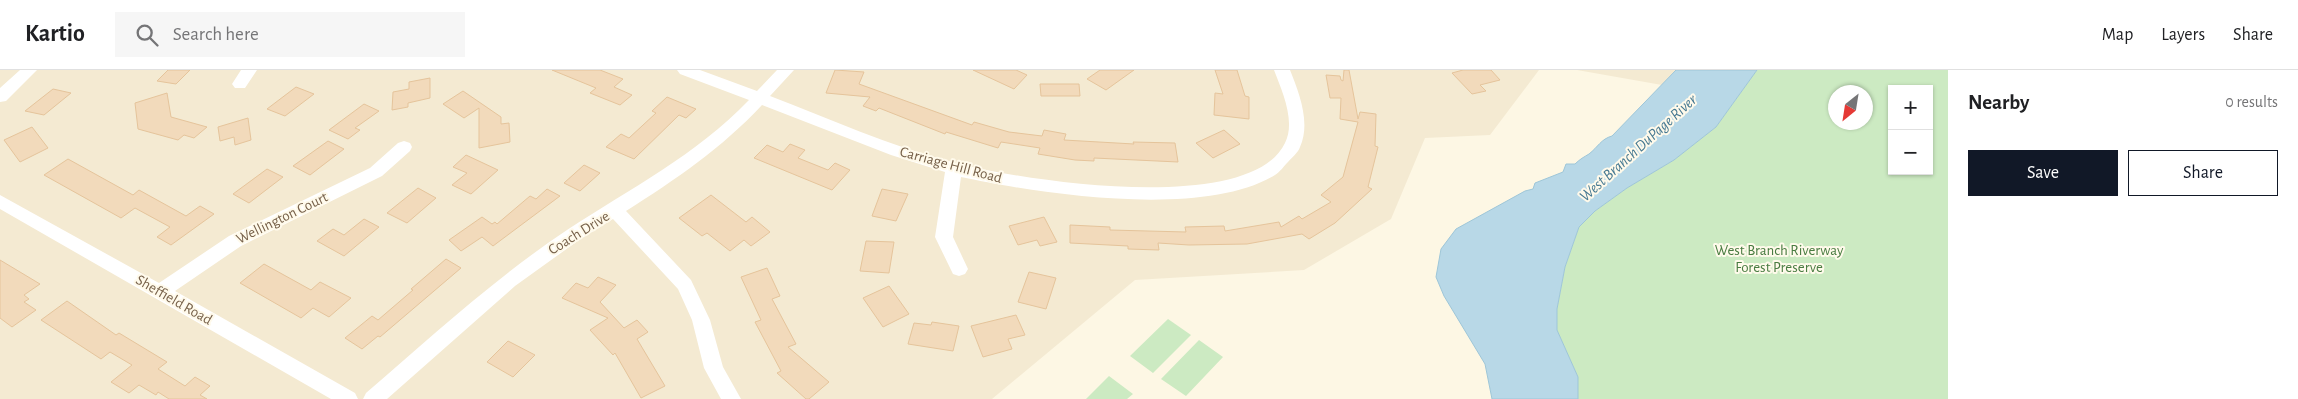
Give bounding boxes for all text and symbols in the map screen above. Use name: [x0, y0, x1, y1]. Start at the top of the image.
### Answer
search box: [115, 12, 465, 57]
icon: search: [133, 21, 161, 49]
text: Kartio: [25, 22, 85, 46]
text: Search here: [173, 25, 259, 44]
text: Map: [2102, 26, 2133, 44]
text: Layers: [2161, 26, 2205, 44]
text: Share: [2233, 26, 2273, 44]
north arrow: [1828, 85, 1873, 130]
map controls: [1888, 85, 1933, 175]
button: +: [1888, 85, 1933, 130]
water label: West Branch DuPage River: [1576, 91, 1700, 205]
text: Nearby: [1968, 92, 2029, 113]
text: 0 results: [2225, 94, 2278, 110]
button: −: [1888, 130, 1933, 175]
street label: Carriage Hill Road: [898, 144, 1004, 186]
button: Save: [1968, 150, 2118, 196]
button: Share: [2128, 150, 2278, 196]
street label: Wellington Court: [234, 189, 330, 247]
street label: Coach Drive: [546, 208, 612, 258]
park label: West Branch Riverway Forest Preserve: [1715, 243, 1844, 275]
street label: Sheffield Road: [133, 272, 215, 328]

